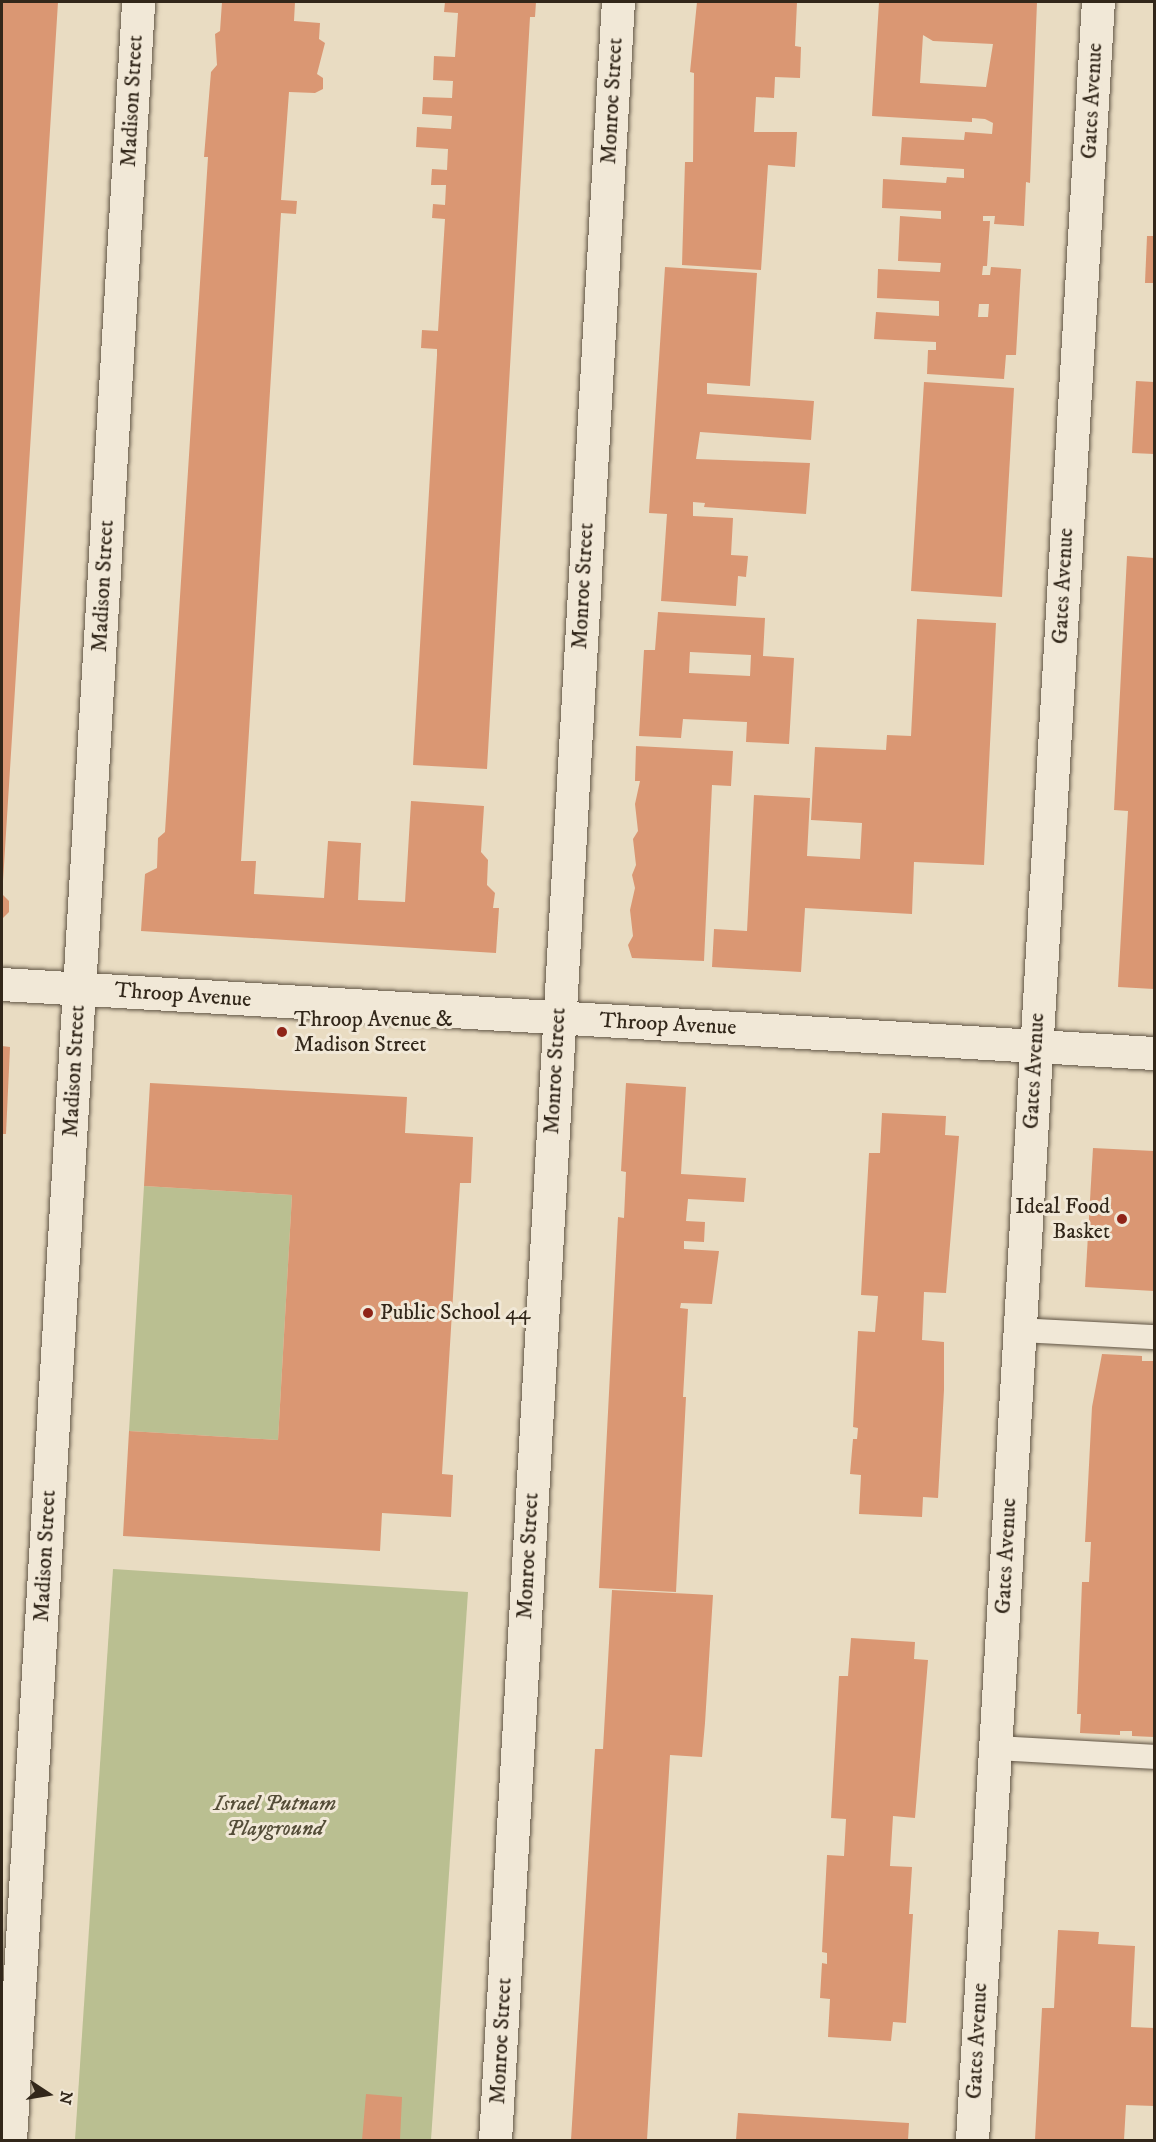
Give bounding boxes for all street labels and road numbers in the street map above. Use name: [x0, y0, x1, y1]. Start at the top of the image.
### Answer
street label: Madison Street: [115, 34, 149, 168]
street label: Monroe Street: [596, 37, 628, 165]
street label: Gates Avenue: [1076, 42, 1108, 160]
street label: Madison Street: [86, 519, 120, 653]
street label: Monroe Street: [567, 522, 599, 650]
street label: Gates Avenue: [1047, 527, 1079, 645]
street label: Throop Avenue: [114, 977, 252, 1013]
street label: Madison Street: [57, 1004, 91, 1138]
street label: Monroe Street: [539, 1007, 571, 1135]
street label: Throop Avenue: [599, 1007, 737, 1041]
street label: Gates Avenue: [1018, 1012, 1050, 1130]
street label: Madison Street: [28, 1489, 62, 1623]
street label: Monroe Street: [512, 1492, 544, 1620]
street label: Gates Avenue: [990, 1497, 1022, 1615]
street label: Monroe Street: [485, 1977, 517, 2105]
street label: Gates Avenue: [961, 1982, 993, 2100]

